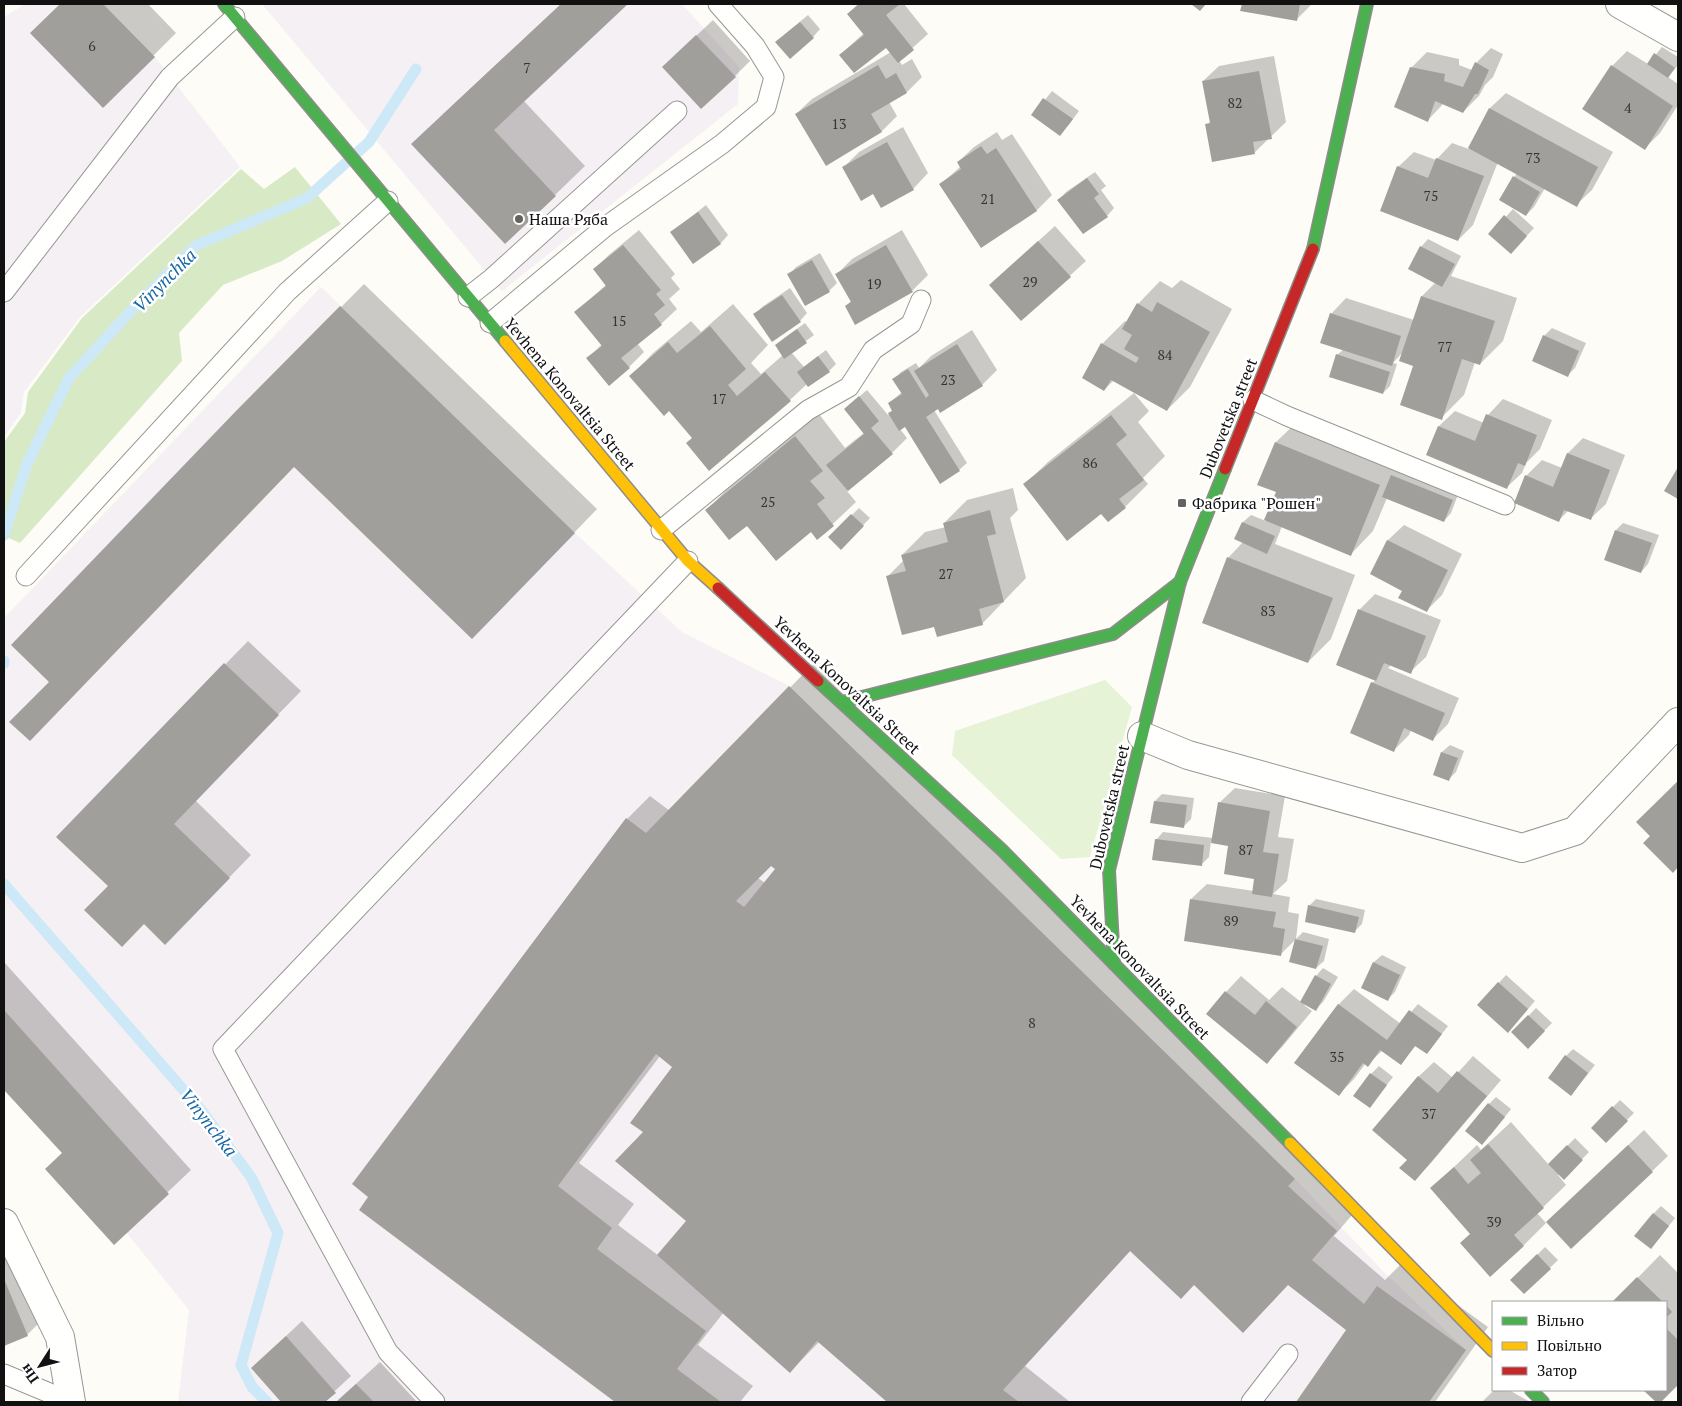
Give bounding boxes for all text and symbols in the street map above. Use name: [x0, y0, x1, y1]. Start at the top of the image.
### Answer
house number: 6: [88, 36, 96, 55]
house number: 7: [523, 58, 531, 77]
house number: 82: [1228, 93, 1242, 112]
house number: 4: [1624, 98, 1632, 117]
house number: 13: [832, 114, 846, 133]
house number: 73: [1526, 148, 1540, 167]
house number: 75: [1424, 186, 1438, 205]
house number: 21: [981, 189, 995, 208]
place label: Наша Ряба: [529, 208, 608, 230]
marker: Наша Ряба: [513, 213, 525, 225]
water label: Vinynchka: [127, 243, 201, 317]
house number: 29: [1023, 272, 1037, 291]
house number: 19: [867, 274, 881, 293]
house number: 15: [612, 311, 626, 330]
street label: Yevhena Konovaltsia Street: [499, 313, 641, 475]
house number: 77: [1438, 337, 1452, 356]
house number: 84: [1158, 345, 1173, 364]
street label: Dubovetska street: [1194, 355, 1262, 481]
house number: 23: [941, 370, 955, 389]
house number: 17: [712, 389, 726, 408]
house number: 86: [1083, 453, 1098, 472]
house number: 25: [761, 492, 775, 511]
place label: Фабрика "Рошен": [1192, 492, 1321, 514]
marker: Фабрика "Рошен": [1176, 497, 1188, 509]
house number: 27: [939, 564, 953, 583]
house number: 83: [1261, 601, 1275, 620]
street label: Yevhena Konovaltsia Street: [769, 611, 925, 759]
street label: Dubovetska street: [1084, 742, 1134, 872]
house number: 87: [1239, 840, 1253, 859]
street label: Yevhena Konovaltsia Street: [1065, 890, 1215, 1044]
house number: 89: [1224, 911, 1238, 930]
house number: 8: [1028, 1013, 1036, 1032]
house number: 35: [1330, 1047, 1344, 1066]
water label: Vinynchka: [175, 1083, 243, 1161]
house number: 37: [1422, 1104, 1436, 1123]
house number: 39: [1487, 1212, 1501, 1231]
legend: [1492, 1301, 1667, 1391]
text: Вільно: [1537, 1310, 1584, 1330]
text: Повільно: [1537, 1335, 1602, 1355]
north arrow: [15, 1341, 65, 1391]
text: Пн: [16, 1360, 43, 1388]
text: Затор: [1537, 1360, 1577, 1380]

